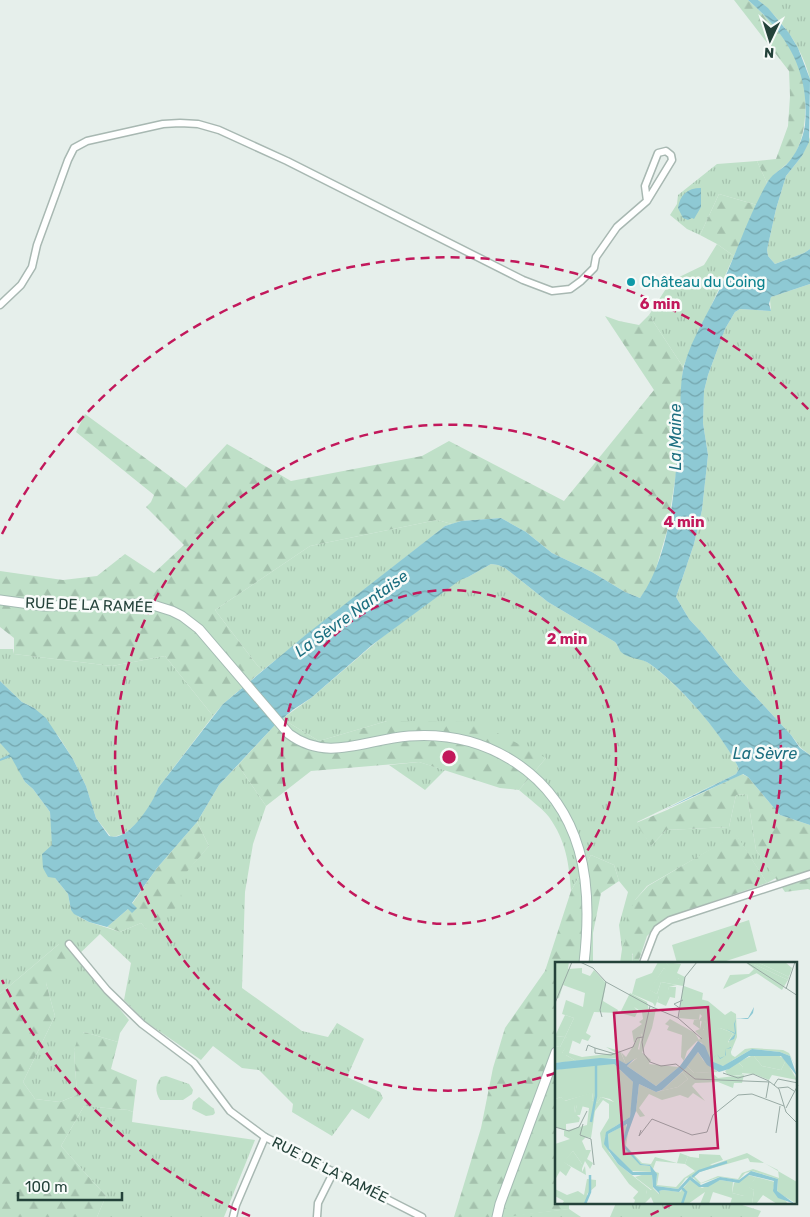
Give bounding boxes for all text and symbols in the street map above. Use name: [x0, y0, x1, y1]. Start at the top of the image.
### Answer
north arrow: [745, 15, 795, 65]
text: N: [764, 44, 775, 61]
place label: Château du Coing: [641, 273, 766, 291]
marker: Château du Coing: [625, 276, 637, 288]
text: 6 min: [640, 295, 680, 313]
water label: La Maine: [666, 403, 685, 470]
text: 4 min: [663, 513, 705, 531]
water label: La Sèvre Nantaise: [291, 566, 412, 661]
street label: RUE DE LA RAMÉE: [25, 594, 153, 616]
text: 2 min: [547, 630, 587, 648]
water label: La Sèvre: [733, 744, 797, 763]
centre of rings: [440, 748, 458, 766]
inset map: [555, 962, 798, 1204]
street label: RUE DE LA RAMÉE: [269, 1133, 391, 1207]
scale bar: [18, 1170, 121, 1202]
text: 100 m: [25, 1178, 67, 1196]

